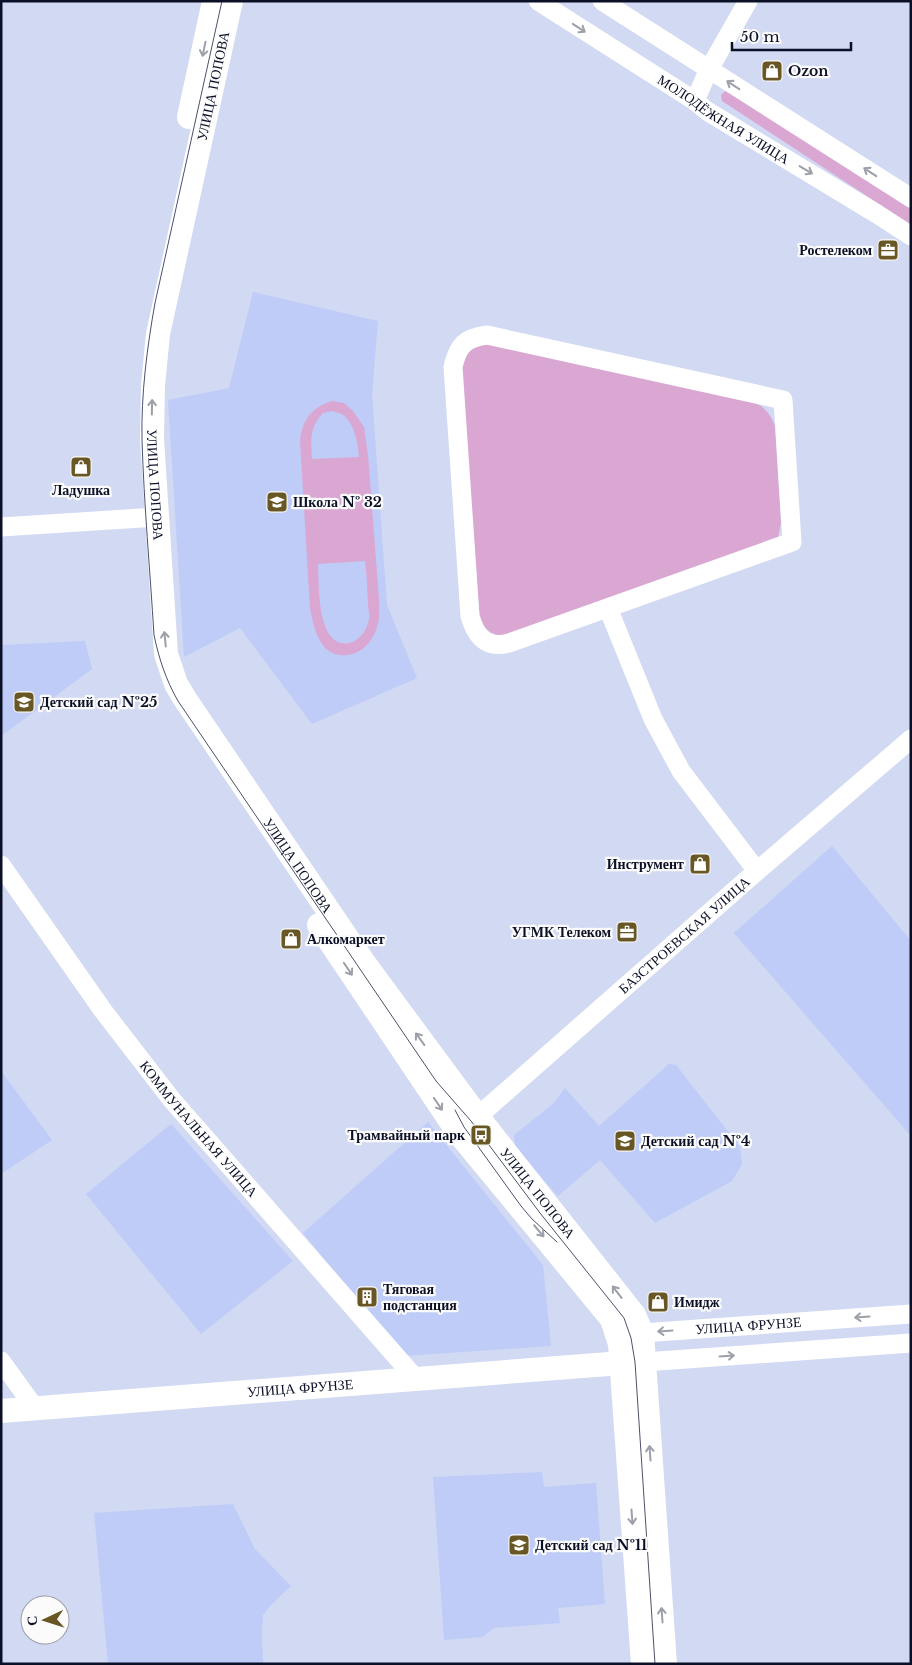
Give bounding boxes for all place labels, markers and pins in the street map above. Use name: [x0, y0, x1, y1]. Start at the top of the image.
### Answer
shop icon: Ozon: [760, 59, 784, 83]
place label: Ozon: [788, 62, 829, 80]
office icon: Ростелеком: [876, 238, 900, 262]
place label: Ростелеком: [799, 241, 872, 259]
shop icon: Ладушка: [69, 455, 93, 479]
place label: Ладушка: [52, 481, 110, 499]
school or university icon: Школа № 32: [265, 490, 289, 514]
place label: Школа № 32: [293, 493, 382, 511]
school or university icon: Детский сад №25: [12, 690, 36, 714]
place label: Детский сад №25: [40, 693, 157, 711]
shop icon: Инструмент: [688, 852, 712, 876]
place label: Инструмент: [607, 855, 684, 873]
office icon: УГМК Телеком: [615, 920, 639, 944]
place label: УГМК Телеком: [512, 923, 611, 941]
shop icon: Алкомаркет: [279, 927, 303, 951]
place label: Алкомаркет: [307, 930, 385, 948]
bus stop icon: Трамвайный парк: [469, 1123, 493, 1147]
place label: Трамвайный парк: [348, 1126, 466, 1144]
school or university icon: Детский сад №4: [613, 1129, 637, 1153]
place label: Детский сад №4: [641, 1132, 750, 1150]
place label: Тяговая подстанция: [383, 1280, 457, 1314]
building icon: Тяговая подстанция: [355, 1285, 379, 1309]
shop icon: Имидж: [646, 1290, 670, 1314]
place label: Имидж: [674, 1293, 721, 1311]
school or university icon: Детский сад №11: [507, 1533, 531, 1557]
place label: Детский сад №11: [535, 1536, 647, 1554]

